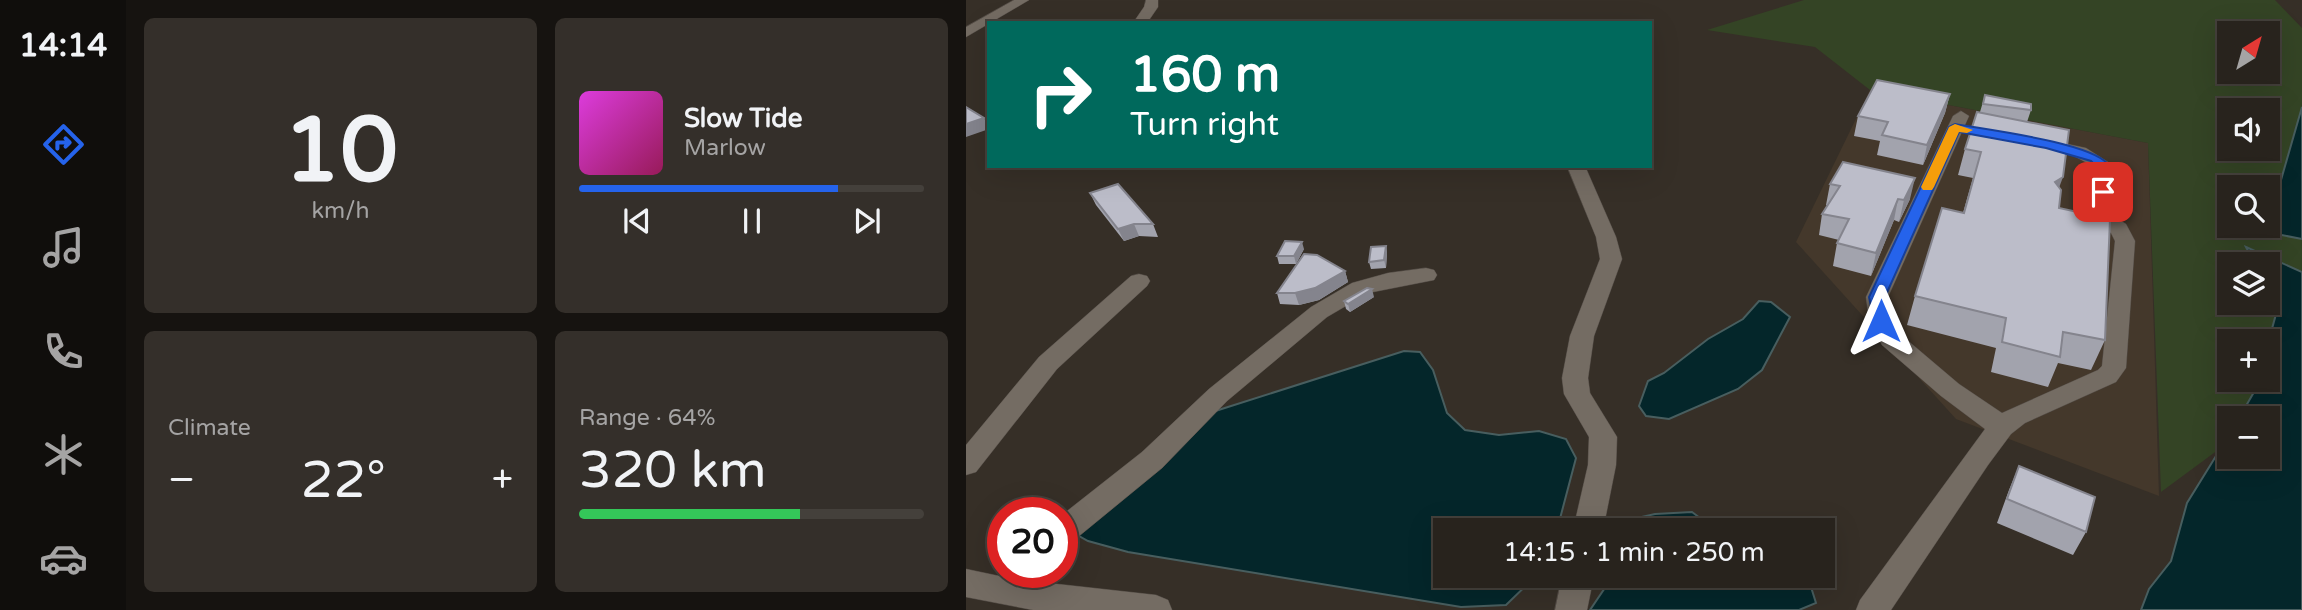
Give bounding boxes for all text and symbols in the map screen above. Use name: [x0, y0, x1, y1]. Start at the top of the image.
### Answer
north arrow: [2217, 21, 2280, 84]
map controls: [2217, 21, 2280, 469]
text: 14:14: [19, 27, 107, 65]
text: 160 m: [1130, 46, 1280, 105]
icon: right: [1015, 49, 1106, 140]
text: 10: [283, 96, 398, 206]
button: sound: [2217, 98, 2280, 161]
text: Slow Tide: [684, 103, 802, 134]
text: Turn right: [1130, 106, 1279, 144]
icon: directions: [39, 120, 88, 169]
text: Marlow: [684, 134, 766, 162]
pin: [2073, 162, 2133, 222]
icon: arrive: [2084, 173, 2122, 211]
button: search: [2217, 175, 2280, 238]
text: km/h: [312, 197, 369, 225]
icon: previous: [618, 202, 656, 240]
icon: pause: [733, 202, 771, 240]
icon: next: [848, 202, 886, 240]
icon: music: [39, 223, 88, 272]
button: layers: [2217, 252, 2280, 315]
position arrow: [1844, 284, 1918, 358]
icon: phone: [39, 327, 88, 376]
button: +: [2217, 329, 2280, 392]
text: Range · 64%: [579, 404, 715, 432]
button: −: [2217, 406, 2280, 469]
text: Climate: [168, 414, 251, 442]
icon: climate: [39, 430, 88, 479]
text: 320 km: [579, 439, 767, 502]
text: 22°: [301, 449, 386, 512]
text: −: [168, 457, 195, 503]
text: +: [492, 457, 513, 503]
speed limit sign: 20: [987, 497, 1078, 588]
icon: car: [39, 534, 88, 583]
text: 14:15 · 1 min · 250 m: [1503, 537, 1765, 568]

